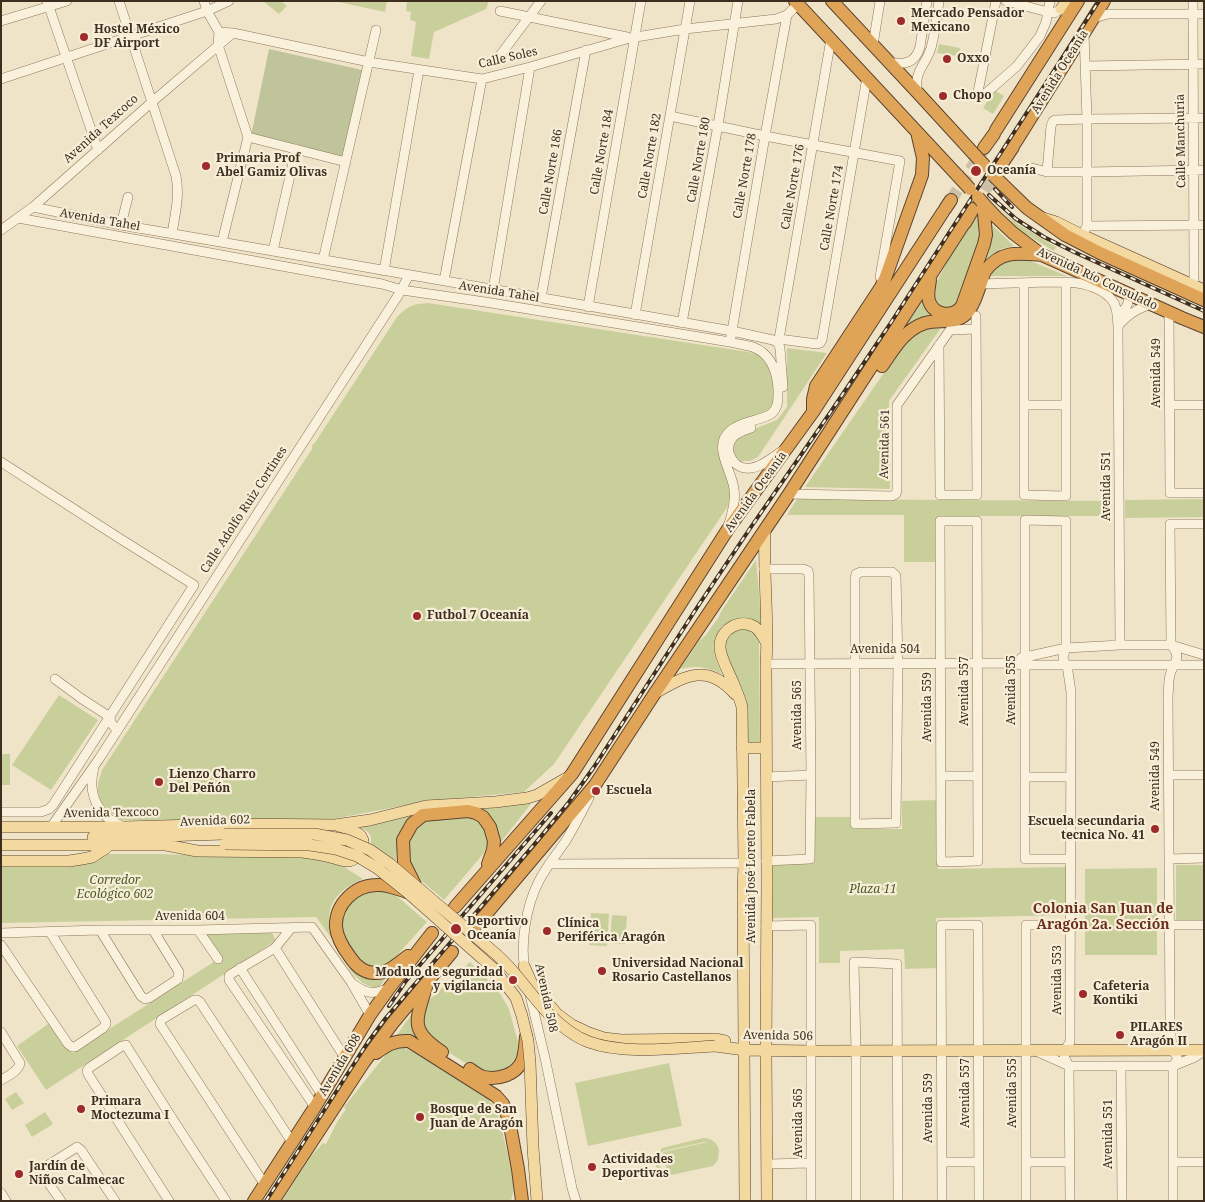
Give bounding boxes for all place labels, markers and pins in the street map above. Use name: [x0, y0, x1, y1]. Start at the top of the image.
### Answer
place label: Mercado Pensador Mexicano: [911, 7, 1024, 35]
marker: Mercado Pensador Mexicano: [895, 15, 907, 27]
place label: Hostel México DF Airport: [94, 23, 180, 51]
marker: Hostel México DF Airport: [78, 31, 90, 43]
place label: Oxxo: [957, 52, 989, 66]
marker: Oxxo: [941, 53, 953, 65]
place label: Chopo: [953, 89, 992, 103]
marker: Chopo: [937, 90, 949, 102]
place label: Primaria Prof Abel Gamiz Olivas: [216, 152, 327, 180]
marker: Primaria Prof Abel Gamiz Olivas: [200, 160, 212, 172]
marker: Oceanía: [969, 164, 983, 178]
place label: Oceanía: [987, 164, 1036, 178]
place label: Futbol 7 Oceanía: [427, 609, 529, 623]
marker: Futbol 7 Oceanía: [411, 610, 423, 622]
place label: Lienzo Charro Del Peñón: [169, 768, 256, 796]
marker: Lienzo Charro Del Peñón: [153, 776, 165, 788]
place label: Escuela: [606, 784, 652, 798]
marker: Escuela: [590, 785, 602, 797]
place label: Escuela secundaria tecnica No. 41: [1028, 815, 1145, 843]
marker: Escuela secundaria tecnica No. 41: [1149, 823, 1161, 835]
place label: Deportivo Oceanía: [467, 915, 528, 943]
place label: Clínica Periférica Aragón: [557, 917, 665, 945]
marker: Deportivo Oceanía: [449, 922, 463, 936]
marker: Clínica Periférica Aragón: [541, 925, 553, 937]
place label: Universidad Nacional Rosario Castellanos: [612, 957, 743, 985]
marker: Universidad Nacional Rosario Castellanos: [596, 965, 608, 977]
place label: Modulo de seguridad y vigilancia: [375, 966, 503, 994]
marker: Modulo de seguridad y vigilancia: [507, 974, 519, 986]
place label: Cafeteria Kontiki: [1093, 980, 1149, 1008]
marker: Cafeteria Kontiki: [1077, 988, 1089, 1000]
place label: PILARES Aragón II: [1130, 1021, 1187, 1049]
marker: PILARES Aragón II: [1114, 1029, 1126, 1041]
place label: Primara Moctezuma I: [91, 1095, 169, 1123]
marker: Primara Moctezuma I: [75, 1103, 87, 1115]
place label: Bosque de San Juan de Aragón: [430, 1103, 523, 1131]
marker: Bosque de San Juan de Aragón: [414, 1111, 426, 1123]
place label: Actividades Deportivas: [602, 1153, 673, 1181]
place label: Jardín de Niños Calmecac: [29, 1160, 125, 1188]
marker: Actividades Deportivas: [586, 1161, 598, 1173]
marker: Jardín de Niños Calmecac: [13, 1168, 25, 1180]

